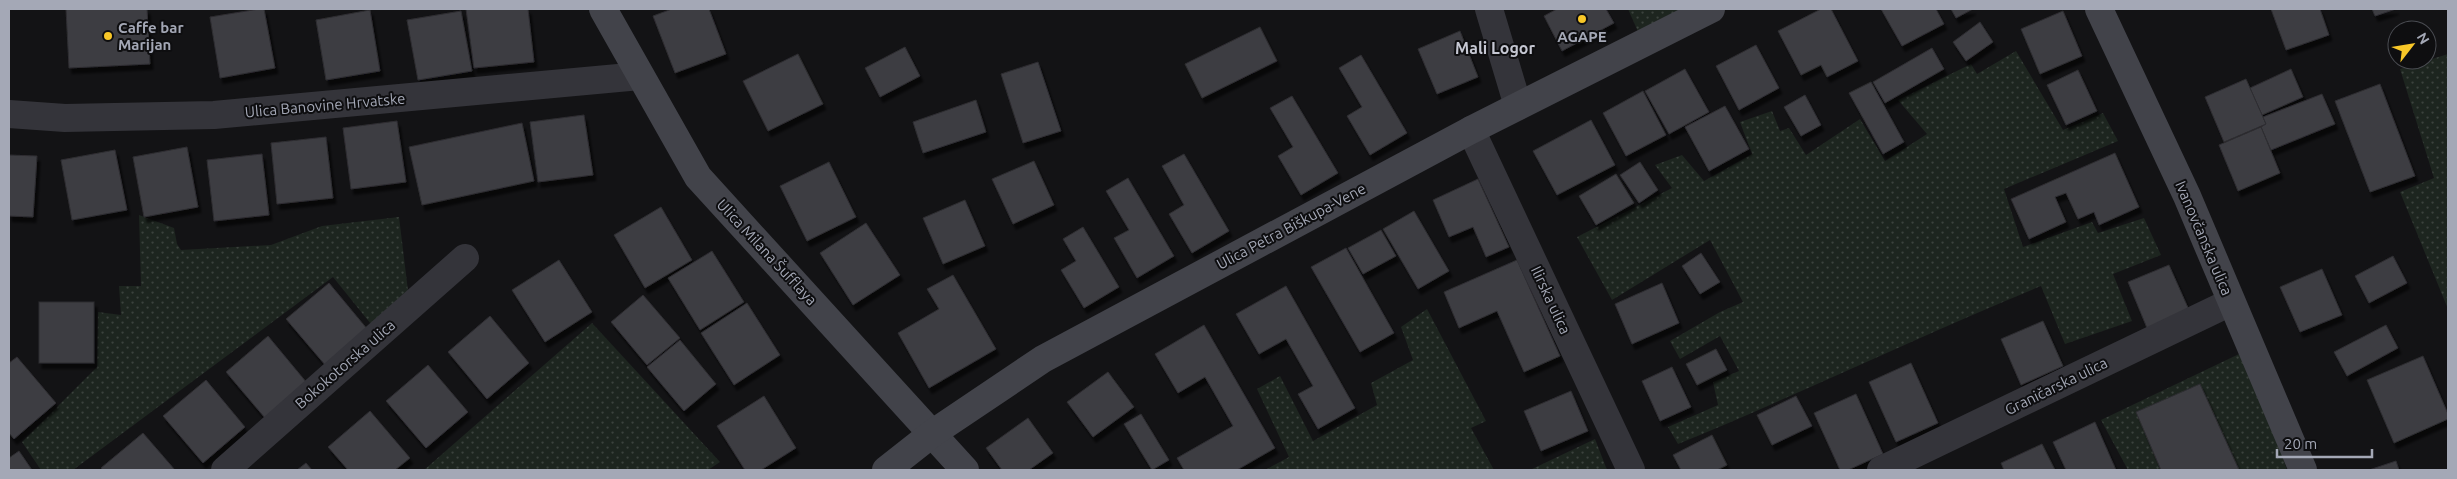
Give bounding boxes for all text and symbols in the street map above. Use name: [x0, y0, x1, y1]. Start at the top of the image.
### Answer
marker: AGAPE: [1576, 13, 1588, 25]
place label: Caffe bar Marijan: [118, 19, 184, 53]
north arrow: [2387, 20, 2437, 70]
place label: AGAPE: [1557, 28, 1607, 45]
marker: Caffe bar Marijan: [102, 30, 114, 42]
text: N: [2414, 30, 2433, 47]
district label: Mali Logor: [1455, 39, 1535, 57]
street label: Ulica Banovine Hrvatske: [244, 90, 406, 120]
street label: Ivanovčanska ulica: [2172, 178, 2236, 298]
street label: Ulica Petra Biškupa-Vene: [1214, 179, 1368, 273]
street label: Ulica Milana Šufflaya: [714, 196, 820, 308]
street label: Ilirska ulica: [1528, 263, 1574, 337]
street label: Bokokotorska ulica: [292, 316, 398, 412]
street label: Graničarska ulica: [2002, 354, 2110, 418]
scale bar: [2277, 426, 2372, 458]
text: 20 m: [2284, 435, 2317, 452]

